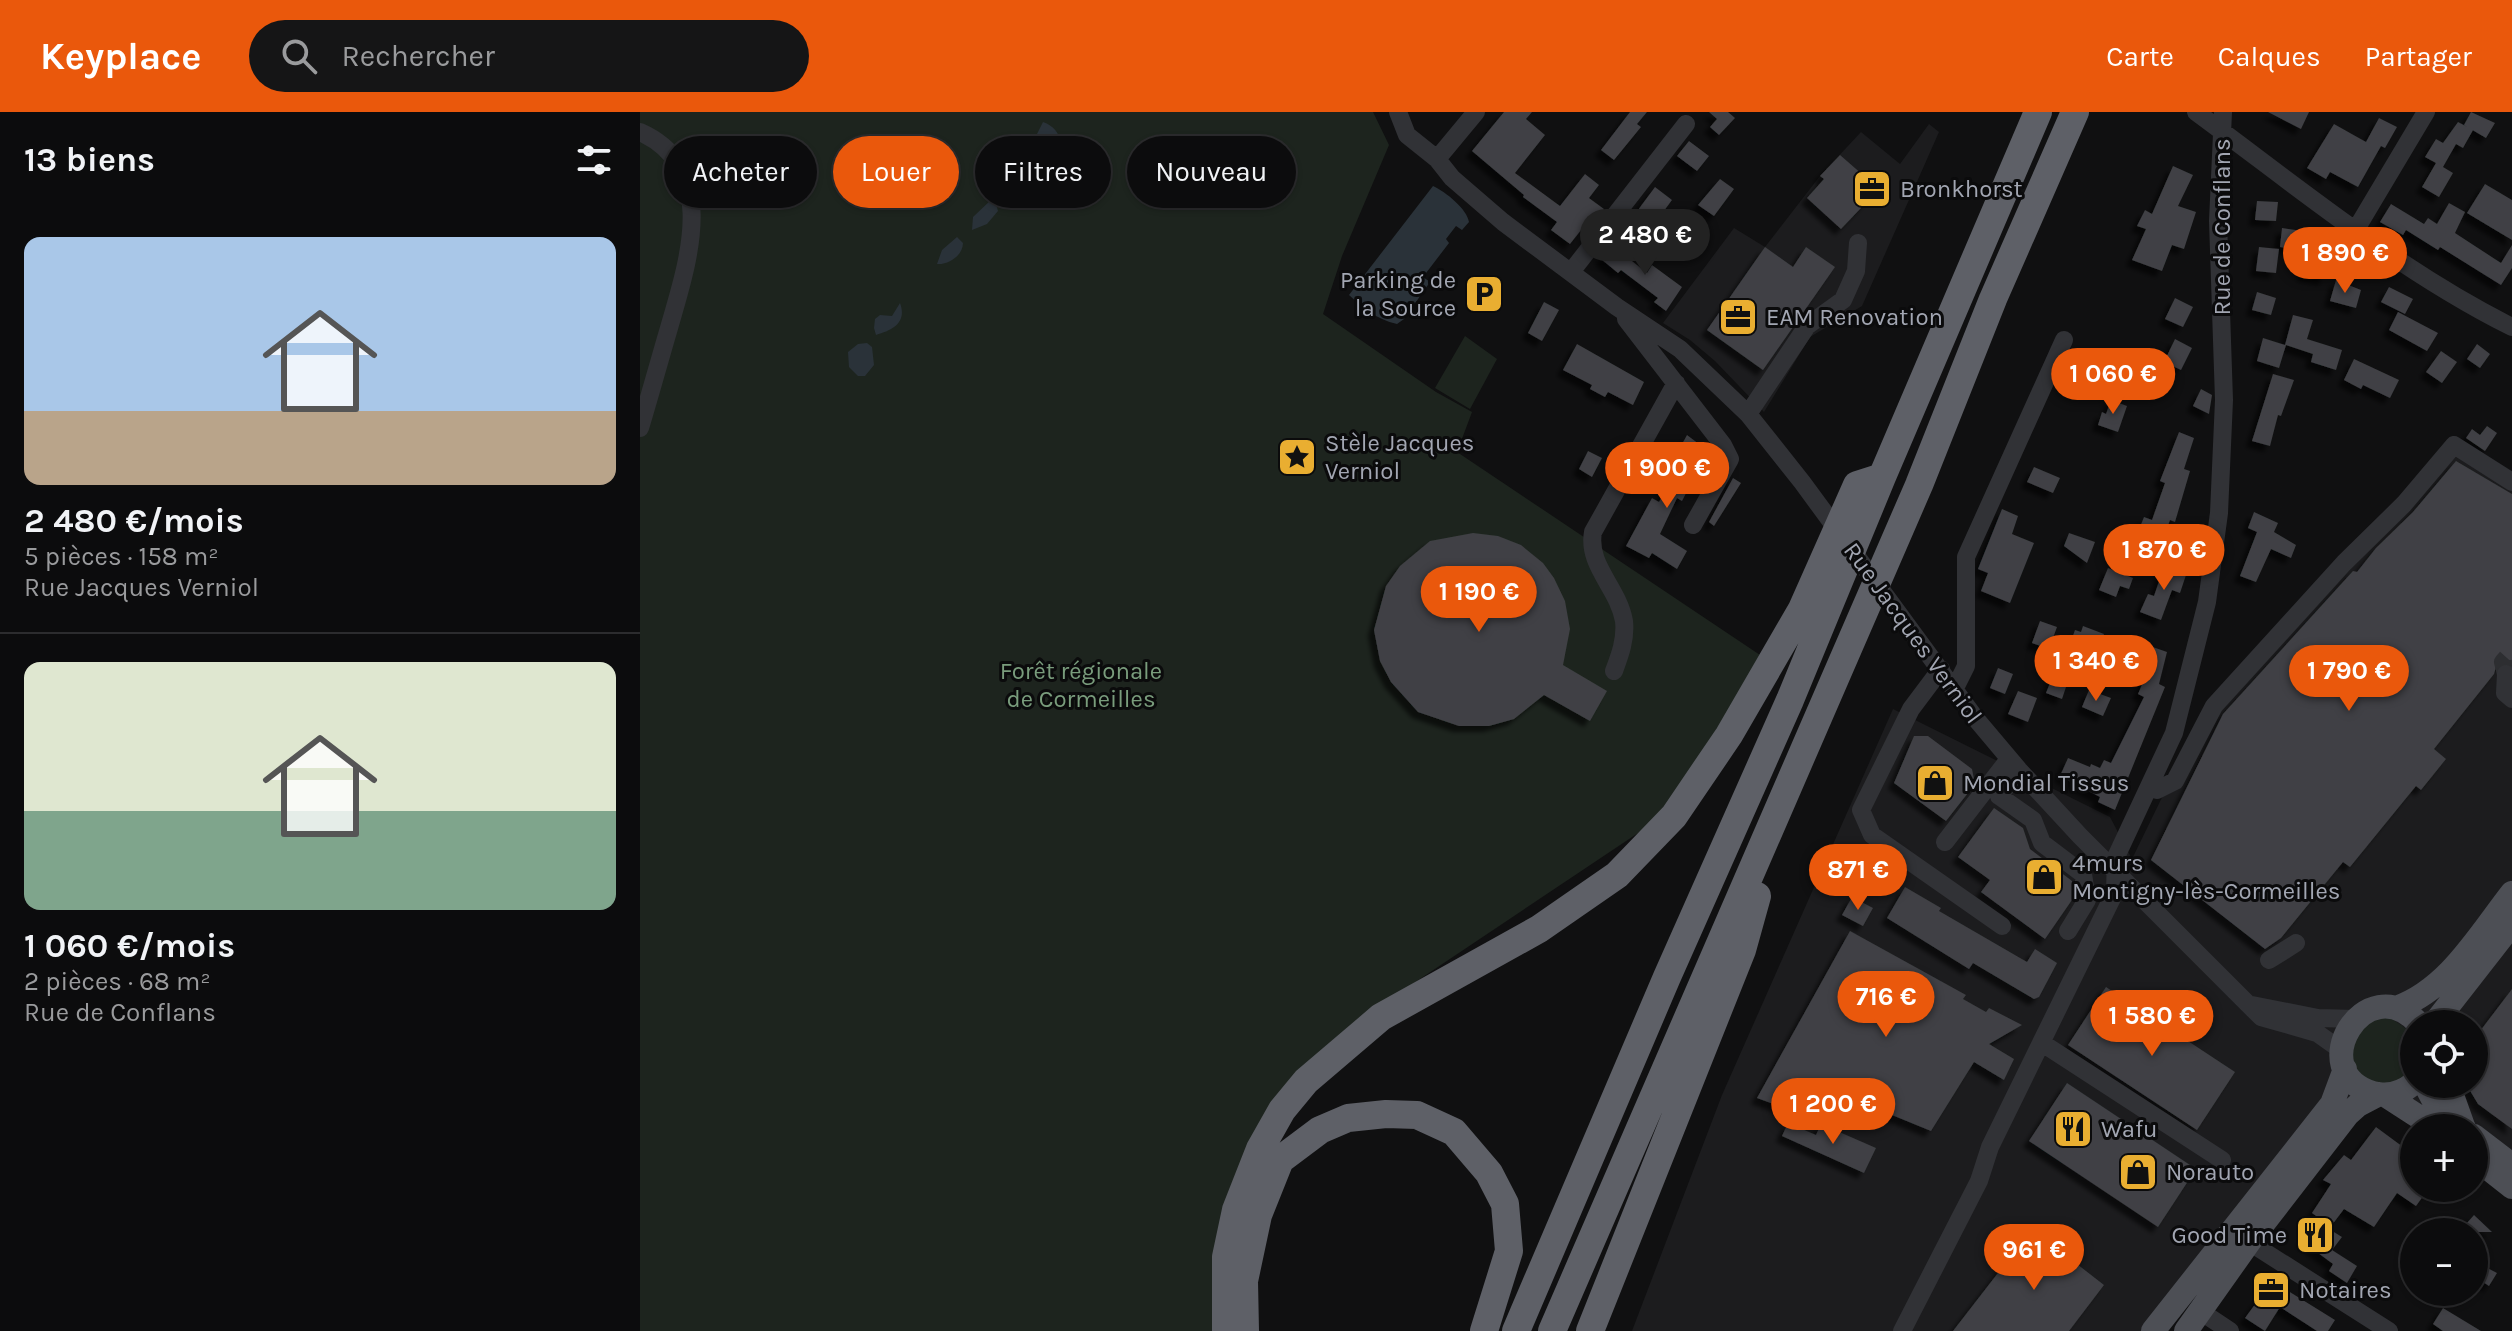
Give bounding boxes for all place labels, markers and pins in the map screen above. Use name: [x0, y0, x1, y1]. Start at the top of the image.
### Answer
office icon: Bronkhorst: [1851, 168, 1893, 210]
place label: Bronkhorst: [1900, 175, 2023, 203]
pin: 2 480 €: [1571, 209, 1719, 277]
pin: 1 890 €: [2271, 227, 2419, 295]
place label: Parking de la Source: [1340, 266, 1456, 322]
parking icon: Parking de la Source: [1463, 273, 1505, 315]
office icon: EAM Renovation: [1717, 296, 1759, 338]
place label: EAM Renovation: [1766, 303, 1943, 331]
pin: 1 060 €: [2039, 348, 2187, 416]
place label: Stèle Jacques Verniol: [1325, 429, 1474, 485]
place icon: Stèle Jacques Verniol: [1276, 436, 1318, 478]
pin: 1 900 €: [1593, 442, 1741, 510]
pin: 1 870 €: [2090, 524, 2238, 592]
pin: 1 190 €: [1405, 566, 1553, 634]
pin: 1 340 €: [2022, 635, 2170, 703]
pin: 1 790 €: [2275, 645, 2423, 713]
shop icon: Mondial Tissus: [1914, 762, 1956, 804]
place label: Mondial Tissus: [1963, 769, 2129, 797]
pin: 871 €: [1802, 844, 1914, 912]
place label: 4murs Montigny-lès-Cormeilles: [2072, 849, 2340, 905]
shop icon: 4murs Montigny-lès-Cormeilles: [2023, 856, 2065, 898]
pin: 716 €: [1830, 971, 1942, 1039]
pin: 1 580 €: [2078, 990, 2226, 1058]
pin: 1 200 €: [1759, 1078, 1907, 1146]
restaurant icon: Wafu: [2052, 1108, 2094, 1150]
place label: Wafu: [2101, 1115, 2158, 1143]
shop icon: Norauto: [2117, 1151, 2159, 1193]
place label: Norauto: [2166, 1158, 2254, 1186]
restaurant icon: Good Time: [2294, 1214, 2336, 1256]
place label: Good Time: [2171, 1221, 2287, 1249]
pin: 961 €: [1978, 1224, 2090, 1292]
office icon: Notaires: [2250, 1269, 2292, 1311]
place label: Notaires: [2299, 1276, 2392, 1304]

